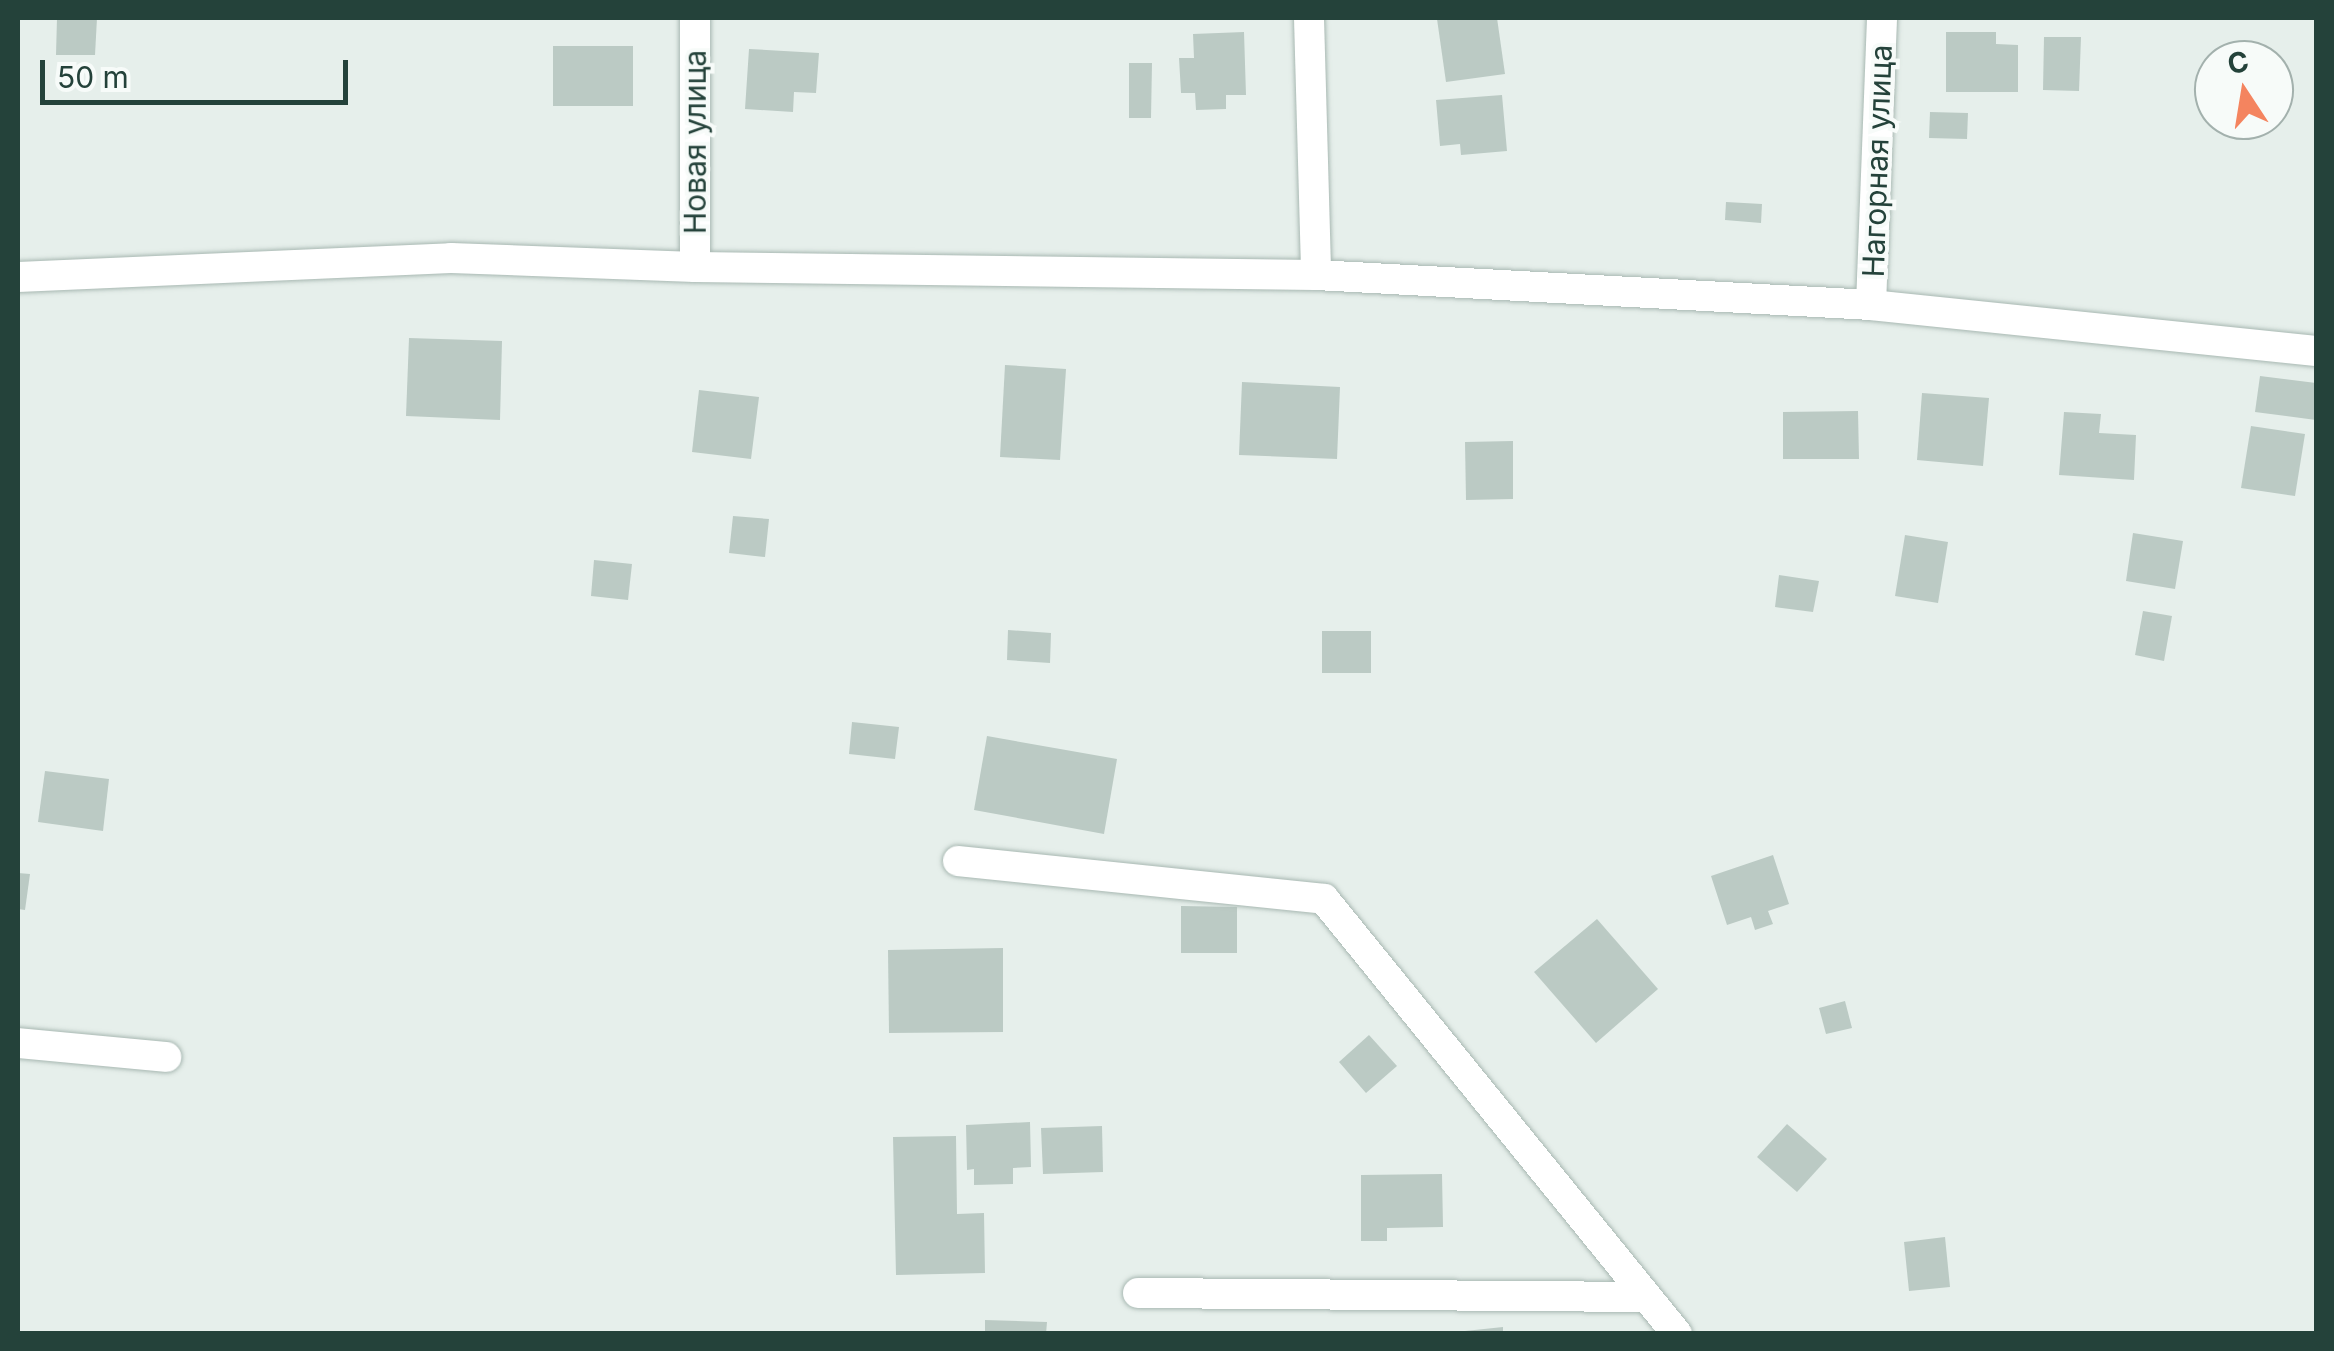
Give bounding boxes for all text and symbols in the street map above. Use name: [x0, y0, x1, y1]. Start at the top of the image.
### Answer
scale bar: [45, 40, 352, 102]
north arrow: [2194, 40, 2294, 140]
street label: Нагорная улица: [1855, 44, 1899, 278]
text: С: [2225, 44, 2252, 81]
street label: Новая улица: [677, 50, 713, 234]
text: 50 m: [57, 59, 129, 95]

